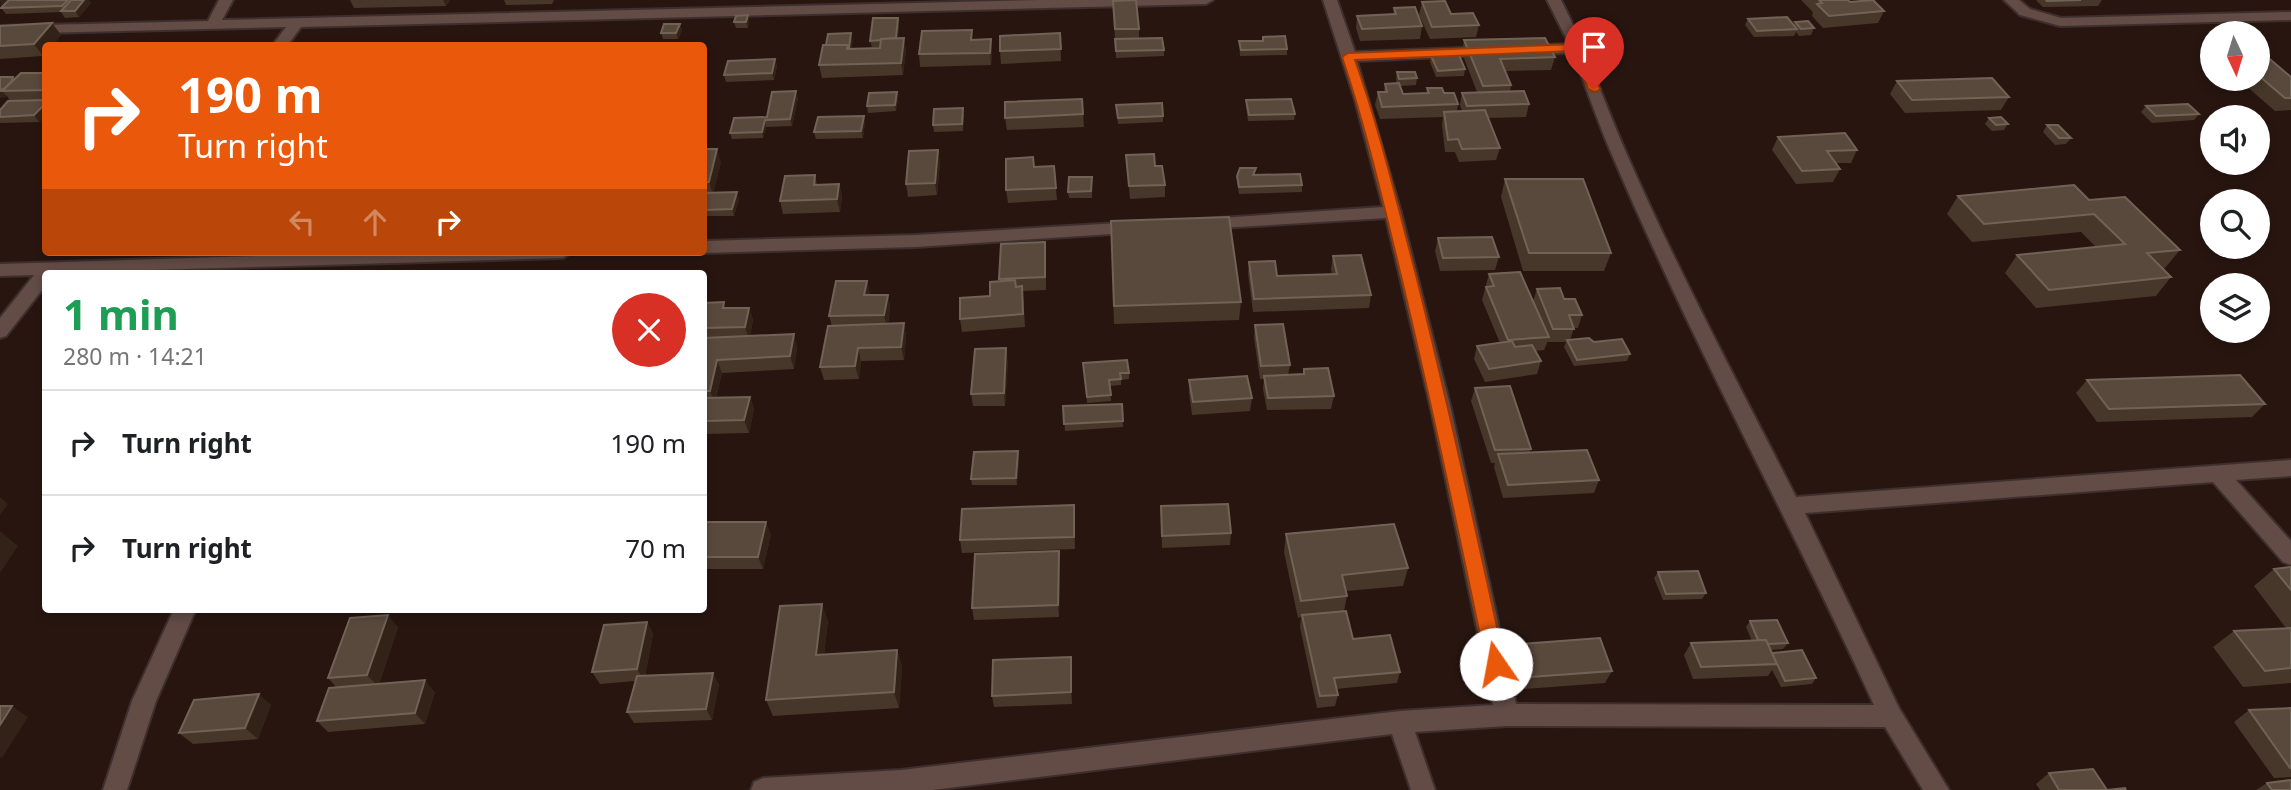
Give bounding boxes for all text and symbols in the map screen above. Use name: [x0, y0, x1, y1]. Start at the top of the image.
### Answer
pin: [1564, 17, 1624, 89]
north arrow: [2200, 21, 2270, 91]
map controls: [2200, 21, 2270, 343]
icon: arrive: [1575, 28, 1613, 66]
text: 190 m: [178, 61, 323, 127]
icon: right: [63, 70, 154, 161]
button: sound: [2200, 105, 2270, 175]
text: Turn right: [178, 124, 328, 167]
button: search: [2200, 189, 2270, 259]
icon: left: [283, 203, 321, 241]
icon: ahead: [356, 203, 394, 241]
icon: right: [429, 203, 467, 241]
button: layers: [2200, 273, 2270, 343]
text: 1 min: [63, 285, 179, 342]
button: close: [612, 293, 686, 367]
text: 280 m · 14:21: [63, 340, 207, 372]
icon: right: [63, 424, 101, 462]
text: Turn right: [122, 425, 252, 461]
text: 190 m: [610, 425, 686, 461]
icon: right: [63, 529, 101, 567]
text: Turn right: [122, 530, 252, 566]
text: 70 m: [625, 530, 686, 566]
position arrow: [1459, 627, 1533, 701]

